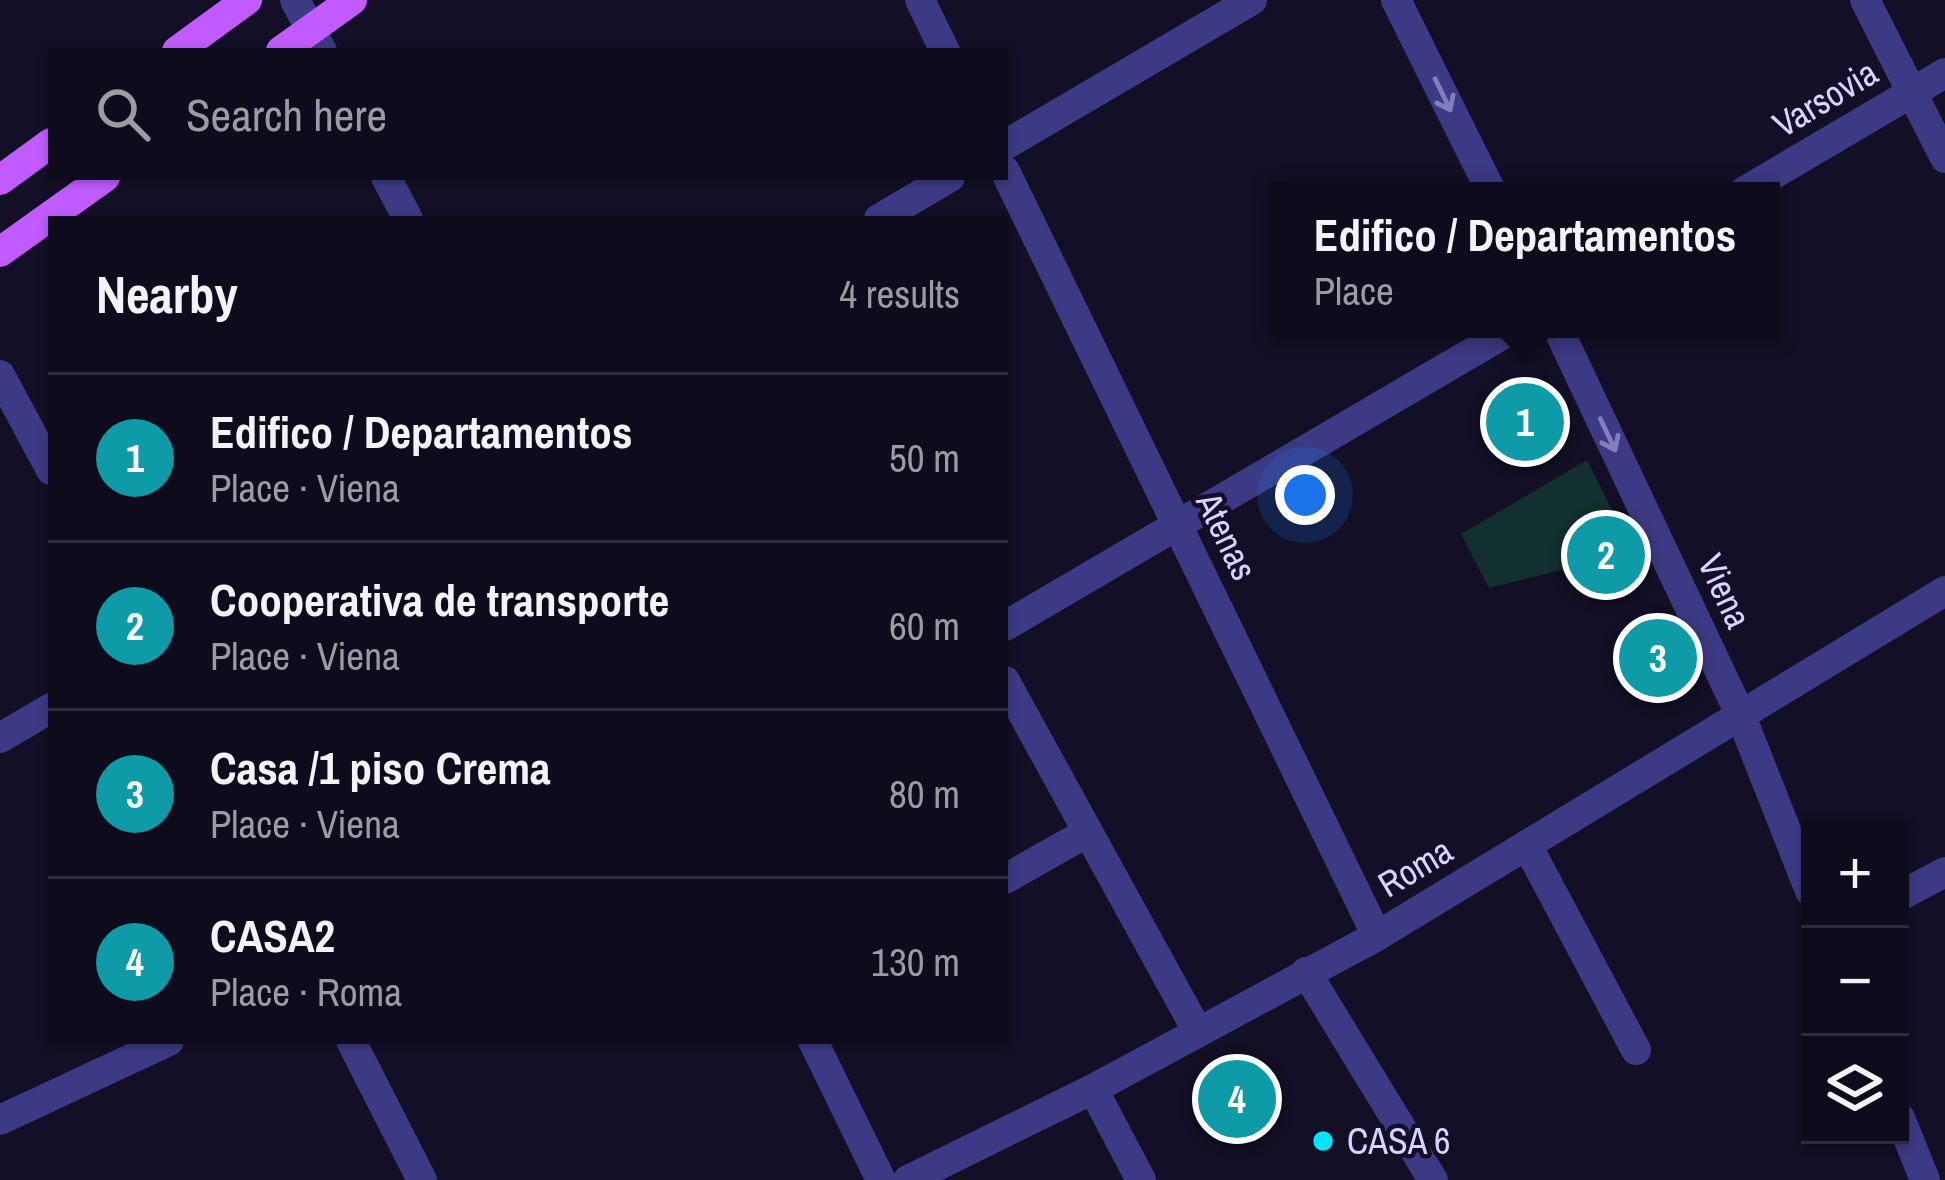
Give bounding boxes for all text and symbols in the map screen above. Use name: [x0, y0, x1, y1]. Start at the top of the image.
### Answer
search box: [48, 48, 1008, 180]
street label: Varsovia: [1764, 48, 1886, 148]
one-way arrow: [1433, 77, 1456, 113]
icon: search: [90, 81, 156, 147]
text: Search here: [186, 84, 387, 145]
popup: [1270, 182, 1780, 338]
text: Edifico / Departamentos: [1314, 204, 1736, 265]
text: Nearby: [96, 260, 238, 329]
text: Place: [1314, 265, 1394, 317]
text: 4 results: [839, 268, 960, 320]
pin: 1: [1486, 377, 1564, 467]
text: Edifico / Departamentos: [210, 401, 632, 462]
one-way arrow: [1598, 416, 1620, 452]
text: 1: [126, 432, 144, 484]
text: 50 m: [889, 432, 960, 484]
text: Place · Viena: [210, 462, 400, 514]
your location: [1275, 465, 1335, 525]
street label: Atenas: [1185, 483, 1269, 588]
pin: 2: [1567, 510, 1645, 600]
street label: Viena: [1687, 546, 1763, 636]
text: Cooperativa de transporte: [210, 569, 669, 630]
text: 2: [126, 600, 144, 652]
text: 60 m: [889, 600, 960, 652]
pin: 3: [1619, 613, 1697, 703]
text: Place · Viena: [210, 630, 400, 682]
text: Casa /1 piso Crema: [210, 737, 550, 798]
text: 3: [126, 768, 144, 820]
text: 80 m: [889, 768, 960, 820]
text: Place · Viena: [210, 798, 400, 850]
map controls: [1801, 820, 1909, 1144]
button: +: [1801, 820, 1909, 928]
street label: Roma: [1369, 826, 1461, 908]
text: CASA2: [210, 905, 335, 966]
button: −: [1801, 928, 1909, 1036]
text: 4: [126, 936, 144, 988]
text: 130 m: [871, 936, 960, 988]
text: Place · Roma: [210, 966, 402, 1018]
button: layers: [1801, 1036, 1909, 1144]
pin: 4: [1198, 1054, 1276, 1144]
place label: CASA 6: [1347, 1117, 1450, 1165]
marker: CASA 6: [1310, 1128, 1336, 1154]

